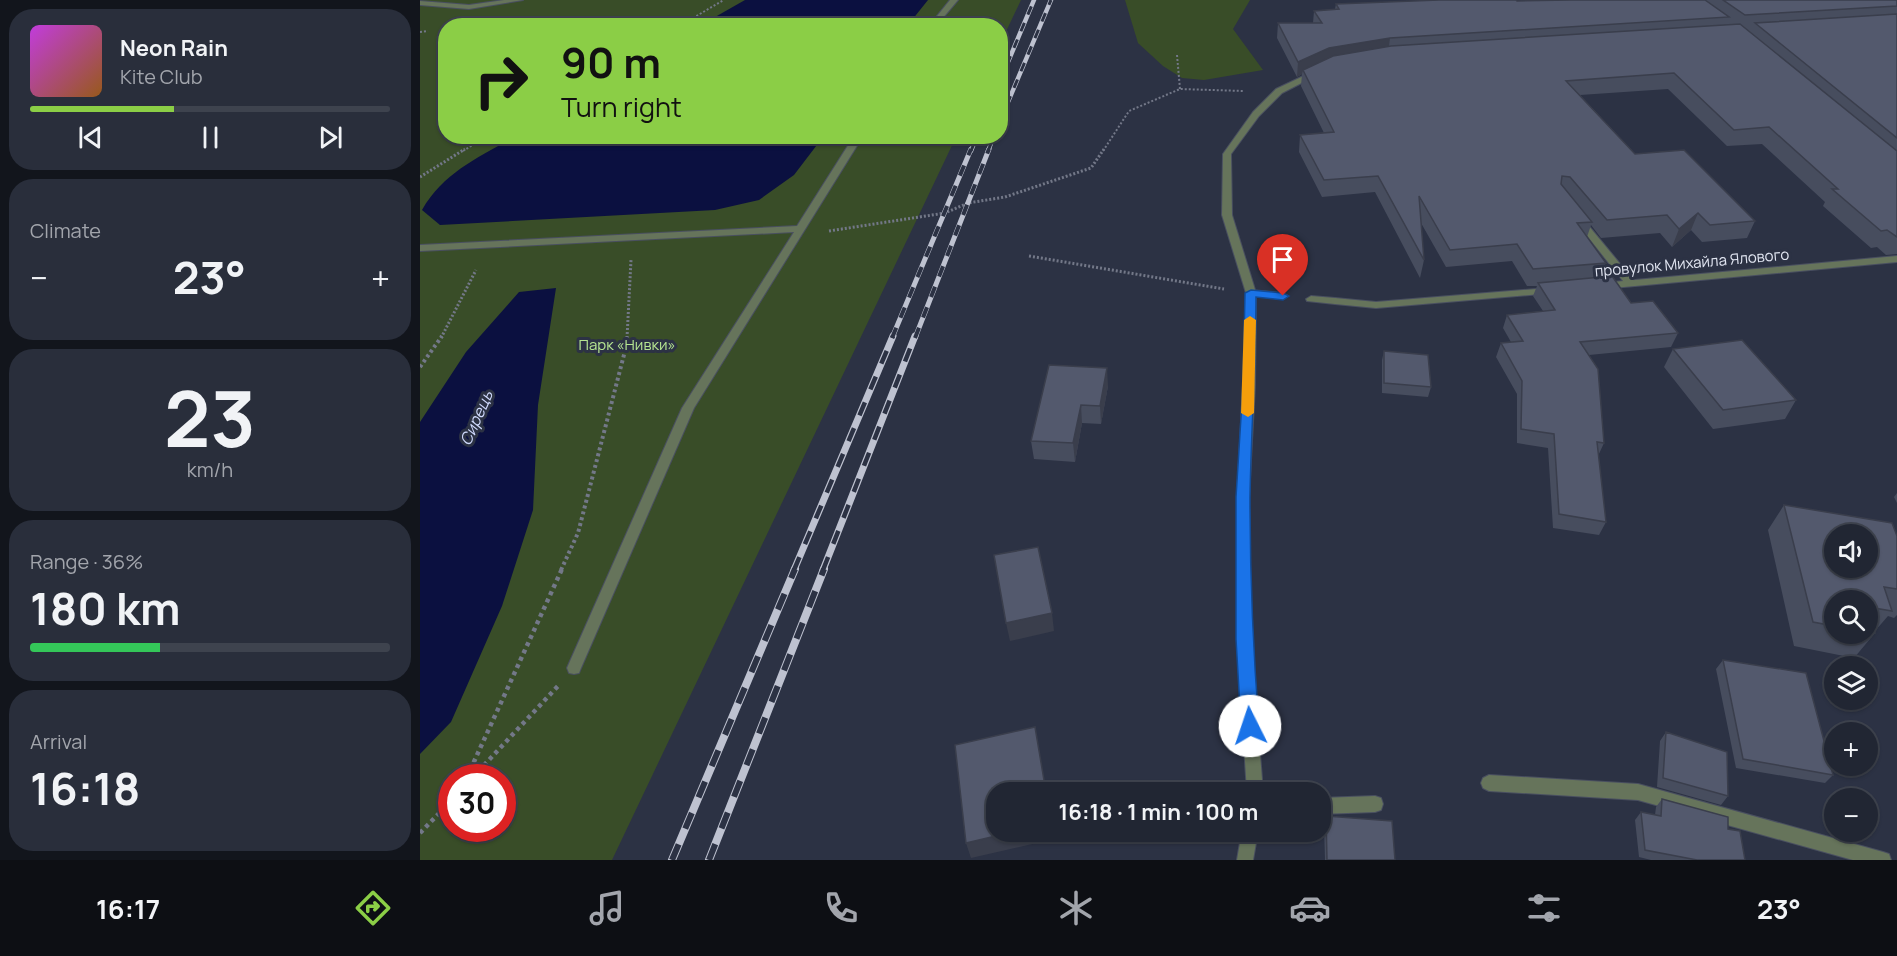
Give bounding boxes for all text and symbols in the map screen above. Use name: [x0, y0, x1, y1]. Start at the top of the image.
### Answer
text: Neon Rain: [120, 33, 228, 63]
text: 90 m: [561, 33, 661, 91]
icon: right: [462, 42, 540, 120]
text: Kite Club: [120, 63, 203, 90]
text: Turn right: [561, 88, 682, 125]
icon: previous: [74, 121, 107, 154]
icon: pause: [194, 121, 227, 154]
icon: next: [314, 121, 347, 154]
text: Climate: [30, 217, 101, 244]
pin: [1257, 234, 1308, 296]
icon: arrive: [1266, 243, 1299, 276]
street label: провулок Михайла Ялового: [1594, 244, 1790, 281]
text: 23°: [173, 246, 246, 308]
text: −: [30, 255, 48, 300]
text: +: [371, 255, 390, 300]
park label: Парк «Нивки»: [579, 334, 675, 355]
text: 23: [164, 364, 256, 470]
water label: Сирець: [454, 387, 498, 449]
text: km/h: [187, 456, 233, 483]
map controls: [1824, 524, 1878, 842]
button: sound: [1824, 524, 1878, 578]
text: Range · 36%: [30, 548, 143, 575]
text: 180 km: [30, 577, 181, 639]
button: search: [1824, 590, 1878, 644]
button: layers: [1824, 656, 1878, 710]
position arrow: [1218, 694, 1282, 758]
button: +: [1824, 722, 1878, 776]
text: Arrival: [30, 728, 87, 755]
text: 16:18: [30, 757, 140, 819]
speed limit sign: 30: [438, 764, 516, 842]
button: −: [1824, 788, 1878, 842]
text: 16:18 · 1 min · 100 m: [1059, 797, 1258, 827]
icon: directions: [352, 887, 394, 929]
icon: music: [586, 887, 628, 929]
icon: phone: [820, 887, 862, 929]
icon: climate: [1055, 887, 1097, 929]
icon: car: [1289, 887, 1331, 929]
icon: filters: [1523, 887, 1565, 929]
text: 16:17: [96, 890, 160, 927]
text: 23°: [1757, 890, 1801, 927]

